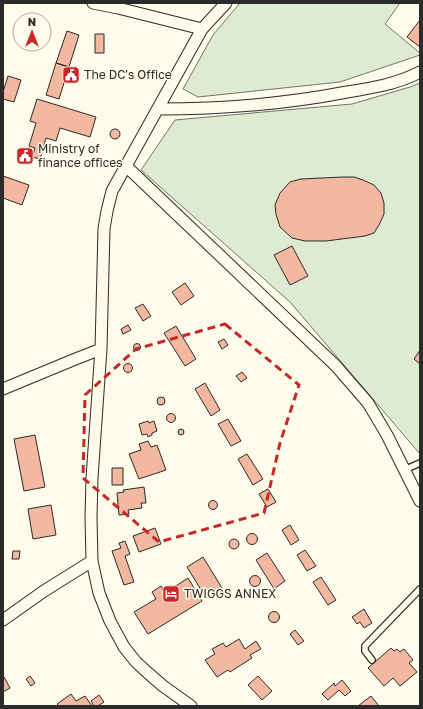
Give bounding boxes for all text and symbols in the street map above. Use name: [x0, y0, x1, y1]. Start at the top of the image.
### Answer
north arrow: [12, 12, 52, 52]
text: N: [28, 15, 36, 28]
public building icon: The DC's Office: [61, 65, 81, 85]
place label: The DC's Office: [84, 67, 172, 82]
place label: Ministry of finance offices: [38, 141, 123, 170]
public building icon: Ministry of finance offices: [15, 146, 35, 166]
hotel icon: TWIGGS ANNEX: [161, 584, 181, 604]
place label: TWIGGS ANNEX: [184, 586, 276, 601]

